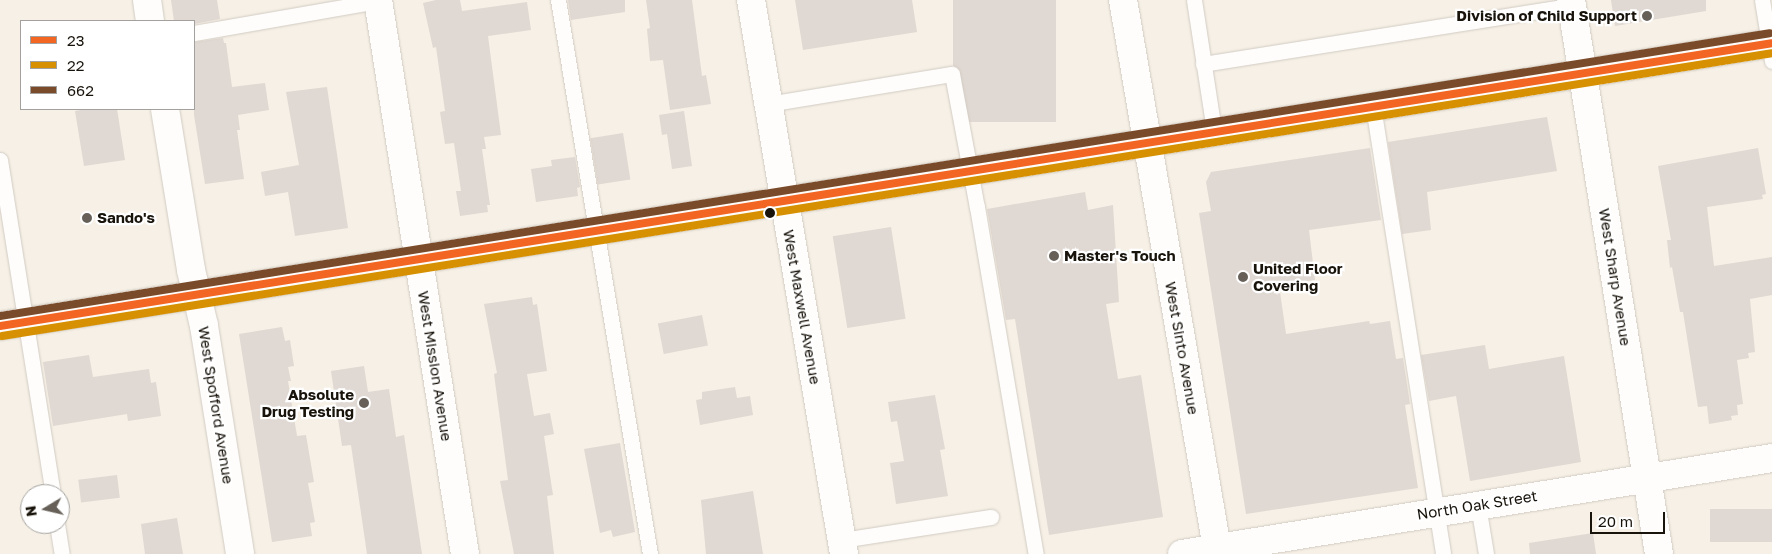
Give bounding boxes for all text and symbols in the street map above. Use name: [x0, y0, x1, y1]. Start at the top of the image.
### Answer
place label: Division of Child Support: [1456, 7, 1637, 25]
marker: Division of Child Support: [1641, 10, 1653, 22]
legend: [20, 20, 195, 110]
text: 23: [67, 31, 84, 49]
text: 22: [67, 56, 84, 74]
text: 662: [67, 81, 94, 99]
street label: West Sharp Avenue: [1595, 207, 1635, 347]
unlabelled marker: [765, 208, 775, 218]
place label: Sando's: [97, 209, 155, 227]
marker: Sando's: [81, 212, 93, 224]
street label: West Maxwell Avenue: [780, 228, 824, 386]
place label: Master's Touch: [1064, 247, 1175, 265]
marker: Master's Touch: [1048, 250, 1060, 262]
place label: United Floor Covering: [1253, 259, 1343, 294]
marker: United Floor Covering: [1237, 271, 1249, 283]
street label: West Sinto Avenue: [1161, 280, 1203, 416]
street label: West Mission Avenue: [414, 290, 456, 442]
street label: West Spofford Avenue: [195, 325, 237, 485]
place label: Absolute Drug Testing: [261, 385, 354, 420]
marker: Absolute Drug Testing: [358, 397, 370, 409]
north arrow: [20, 484, 70, 534]
street label: North Oak Street: [1415, 487, 1539, 523]
scale bar: [1592, 502, 1667, 534]
text: N: [21, 505, 40, 518]
text: 20 m: [1598, 512, 1633, 530]

